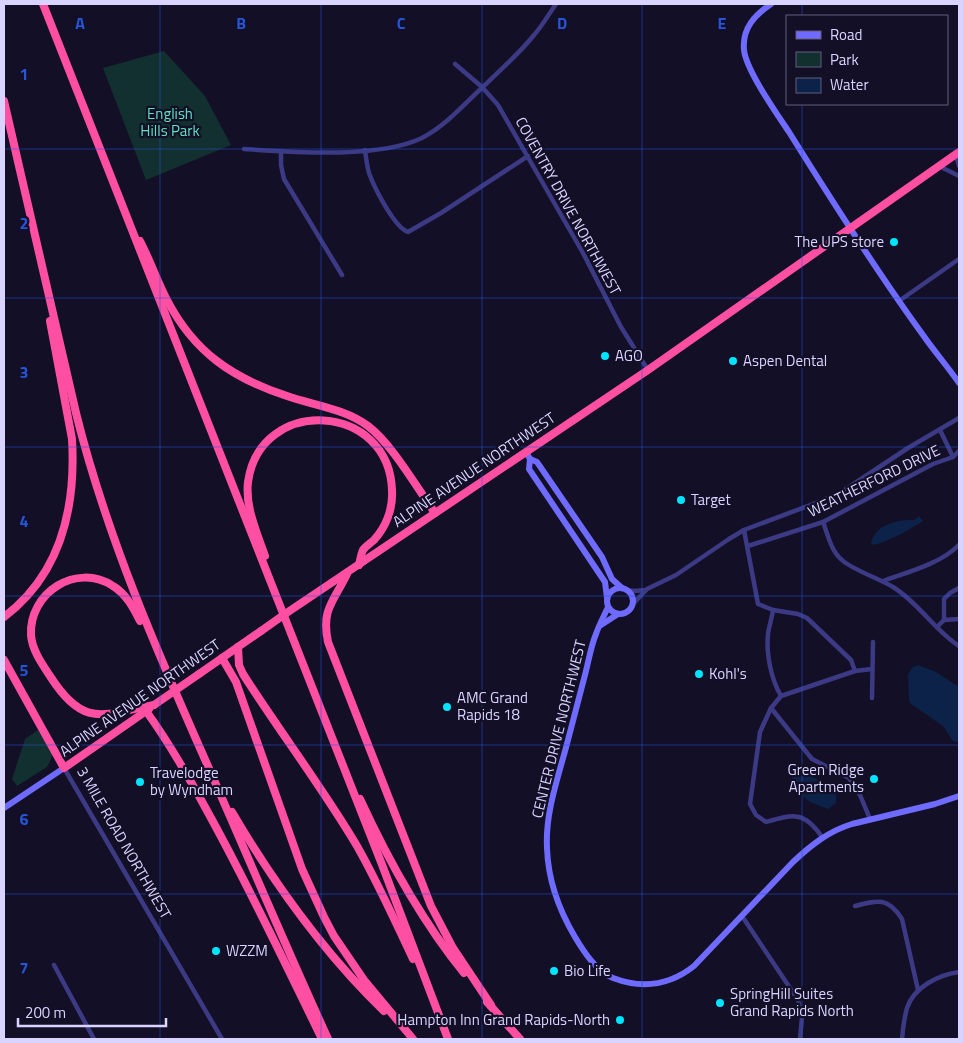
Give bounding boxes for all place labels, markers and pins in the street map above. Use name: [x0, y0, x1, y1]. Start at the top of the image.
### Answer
place label: The UPS store: [794, 230, 884, 253]
marker: The UPS store: [888, 236, 900, 248]
place label: AGO: [615, 344, 643, 367]
place label: Aspen Dental: [743, 349, 827, 372]
marker: AGO: [599, 350, 611, 362]
marker: Aspen Dental: [727, 355, 739, 367]
place label: Target: [691, 488, 731, 511]
marker: Target: [675, 494, 687, 506]
place label: Kohl's: [709, 662, 747, 685]
marker: Kohl's: [693, 668, 705, 680]
place label: AMC Grand Rapids 18: [457, 686, 528, 726]
marker: AMC Grand Rapids 18: [441, 701, 453, 713]
place label: Green Ridge Apartments: [787, 758, 864, 798]
place label: Travelodge by Wyndham: [150, 761, 233, 801]
marker: Green Ridge Apartments: [868, 773, 880, 785]
marker: Travelodge by Wyndham: [134, 776, 146, 788]
place label: WZZM: [226, 939, 268, 962]
marker: WZZM: [210, 945, 222, 957]
place label: Bio Life: [564, 959, 611, 982]
marker: Bio Life: [548, 965, 560, 977]
place label: SpringHill Suites Grand Rapids North: [730, 982, 854, 1022]
marker: SpringHill Suites Grand Rapids North: [714, 997, 726, 1009]
place label: Hampton Inn Grand Rapids-North: [397, 1008, 610, 1031]
marker: Hampton Inn Grand Rapids-North: [614, 1014, 626, 1026]

